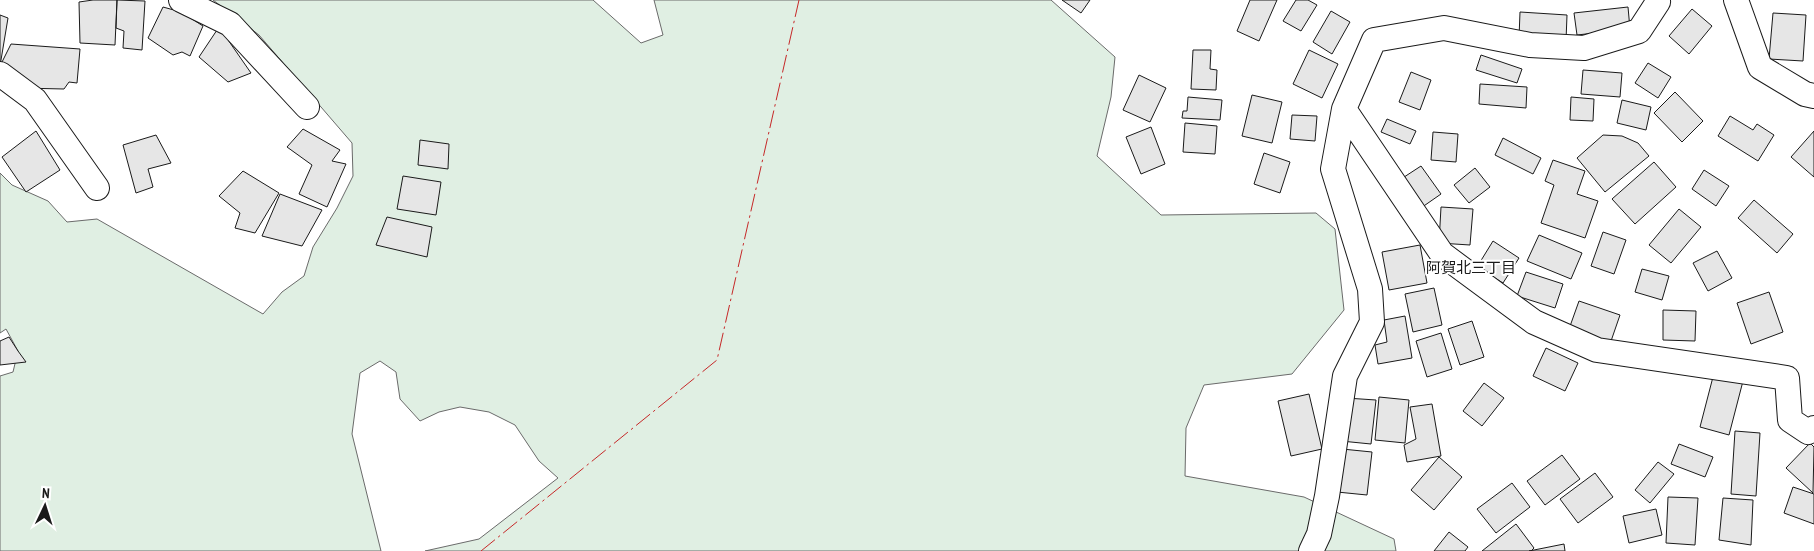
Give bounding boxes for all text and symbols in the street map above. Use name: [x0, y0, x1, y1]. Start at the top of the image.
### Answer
district label: 阿賀北三丁目: [1426, 258, 1516, 277]
north arrow: [20, 481, 70, 531]
text: N: [42, 484, 50, 502]

